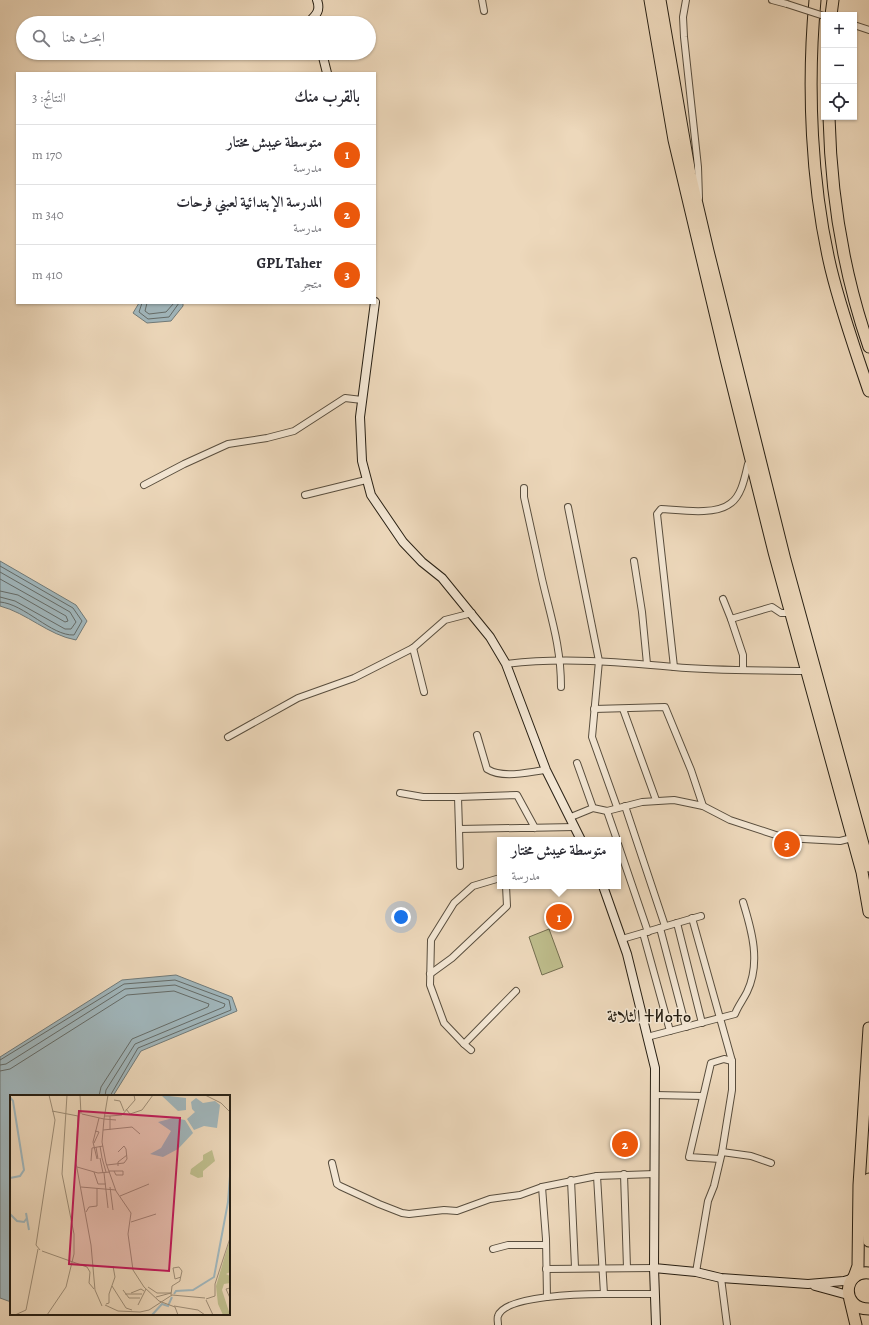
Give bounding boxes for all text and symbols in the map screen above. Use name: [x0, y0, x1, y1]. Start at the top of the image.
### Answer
map controls: [821, 12, 857, 120]
button: +: [821, 12, 857, 48]
search box: [16, 16, 376, 60]
icon: search: [30, 27, 52, 49]
text: ابحث هنا: [62, 27, 105, 47]
button: −: [821, 48, 857, 84]
button: locate: [821, 84, 857, 120]
text: بالقرب منك: [294, 85, 360, 108]
text: النتائج: 3: [32, 89, 66, 106]
text: متوسطة عيبش مختار: [227, 132, 322, 152]
text: 170 m: [32, 146, 62, 163]
text: 1: [345, 146, 349, 163]
text: مدرسة: [293, 159, 322, 176]
text: المدرسة الإبتدائية لعبني فرحات: [176, 192, 322, 212]
text: 340 m: [32, 206, 64, 223]
text: 2: [344, 206, 350, 223]
text: مدرسة: [293, 219, 322, 236]
text: GPL Taher: [257, 253, 322, 273]
text: 410 m: [32, 266, 63, 283]
text: 3: [344, 266, 350, 283]
text: متجر: [301, 275, 322, 292]
pin: 3: [774, 829, 800, 859]
popup: [497, 837, 621, 889]
text: متوسطة عيبش مختار: [511, 840, 607, 860]
text: مدرسة: [511, 867, 540, 884]
pin: 1: [546, 902, 572, 932]
your location: [391, 907, 411, 927]
district label: الثلاثة ⵜⵍⴰⵜⴰ: [607, 1004, 691, 1028]
inset map: [10, 1095, 230, 1315]
pin: 2: [612, 1129, 638, 1159]

